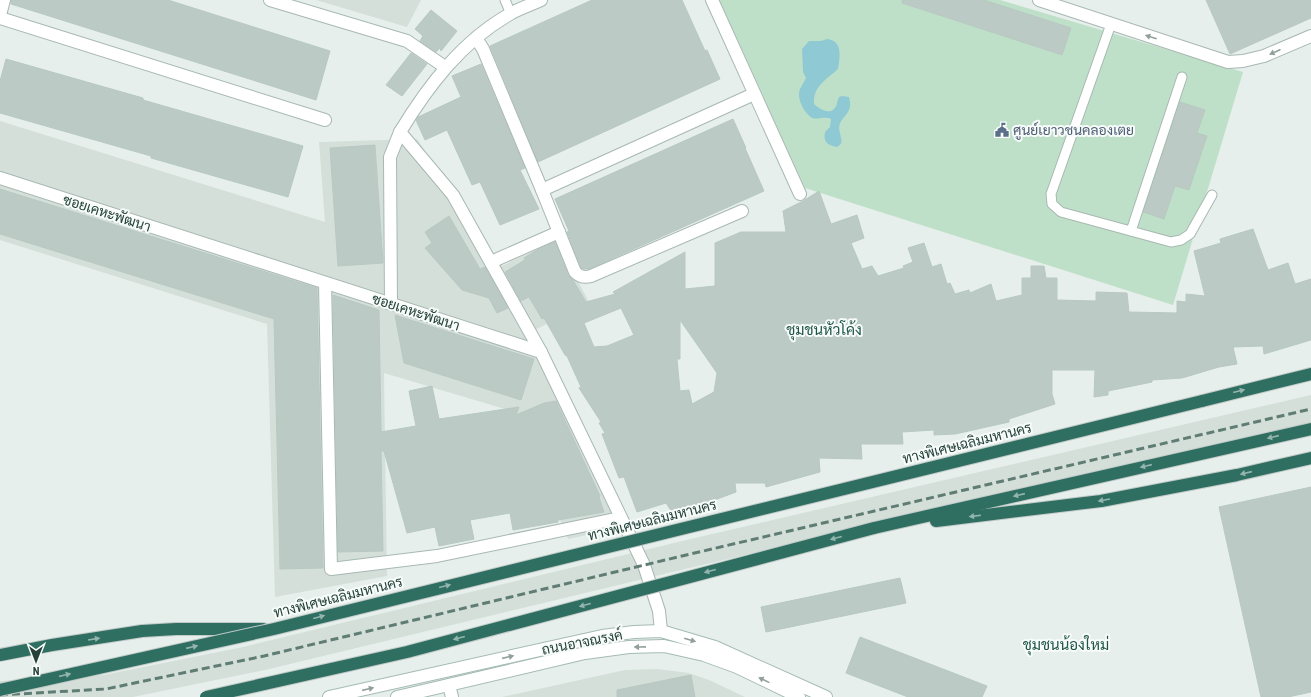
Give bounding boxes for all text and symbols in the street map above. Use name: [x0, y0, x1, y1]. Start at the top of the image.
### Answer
one-way arrow: [1145, 34, 1157, 40]
one-way arrow: [1269, 49, 1281, 55]
place label: ศูนย์เยาวชนคลองเตย: [1013, 121, 1134, 140]
public building icon: ศูนย์เยาวชนคลองเตย: [994, 122, 1010, 138]
street label: ซอยเคหะพัฒนา: [61, 191, 153, 235]
street label: ซอยเคหะพัฒนา: [370, 290, 462, 334]
district label: ชุมชนหัวโค้ง: [786, 320, 862, 341]
one-way arrow: [1233, 388, 1246, 394]
street label: ทางพิเศษเฉลิมมหานคร: [901, 419, 1033, 467]
one-way arrow: [1267, 435, 1279, 441]
one-way arrow: [1140, 463, 1152, 469]
one-way arrow: [1240, 470, 1252, 476]
one-way arrow: [1013, 492, 1026, 498]
street label: ทางพิเศษเฉลิมมหานคร: [586, 496, 718, 544]
one-way arrow: [1098, 498, 1111, 504]
one-way arrow: [969, 513, 981, 519]
one-way arrow: [830, 535, 842, 541]
one-way arrow: [704, 569, 717, 575]
street label: ทางพิเศษเฉลิมมหานคร: [272, 573, 404, 621]
one-way arrow: [439, 582, 451, 588]
one-way arrow: [579, 602, 591, 608]
one-way arrow: [313, 614, 325, 620]
street label: ถนนอาจณรงค์: [540, 625, 624, 658]
district label: ชุมชนน้องใหม่: [1023, 635, 1109, 656]
one-way arrow: [88, 636, 100, 642]
one-way arrow: [453, 636, 465, 642]
one-way arrow: [685, 637, 697, 643]
north arrow: [16, 641, 56, 681]
one-way arrow: [186, 643, 198, 649]
one-way arrow: [633, 644, 646, 650]
one-way arrow: [502, 654, 514, 660]
text: N: [32, 664, 39, 677]
one-way arrow: [59, 672, 72, 678]
one-way arrow: [758, 677, 770, 683]
one-way arrow: [361, 685, 374, 691]

